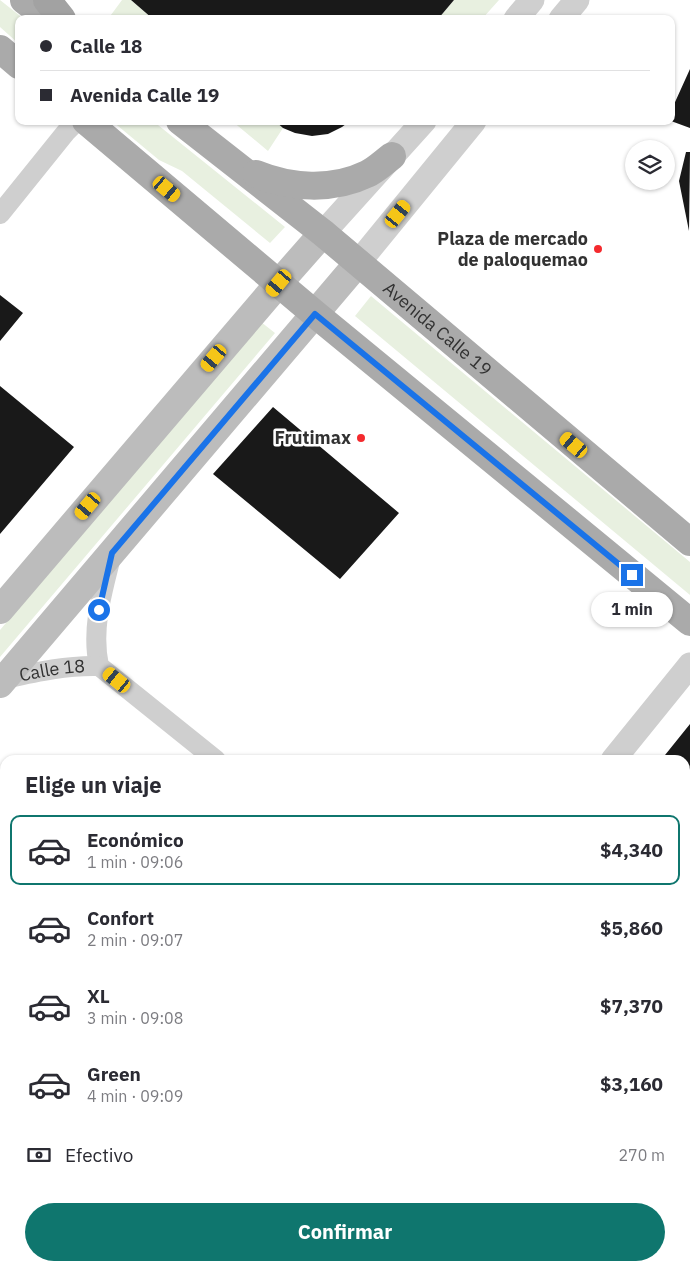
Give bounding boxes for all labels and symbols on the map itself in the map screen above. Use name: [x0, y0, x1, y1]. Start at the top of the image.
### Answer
car: [150, 174, 183, 204]
car: [382, 198, 413, 230]
place label: Plaza de mercado de paloquemao: [437, 227, 588, 271]
marker: Plaza de mercado de paloquemao: [592, 243, 604, 255]
car: [263, 267, 294, 299]
street label: Avenida Calle 19: [378, 276, 497, 381]
car: [198, 342, 229, 374]
place label: Frutimax: [275, 426, 351, 449]
car: [557, 430, 590, 460]
marker: Frutimax: [355, 432, 367, 444]
car: [72, 490, 103, 522]
route end: [621, 564, 643, 586]
callout: 1 min: [591, 592, 673, 628]
route start: [88, 599, 110, 621]
street label: Calle 18: [17, 654, 86, 686]
car: [100, 665, 133, 695]

